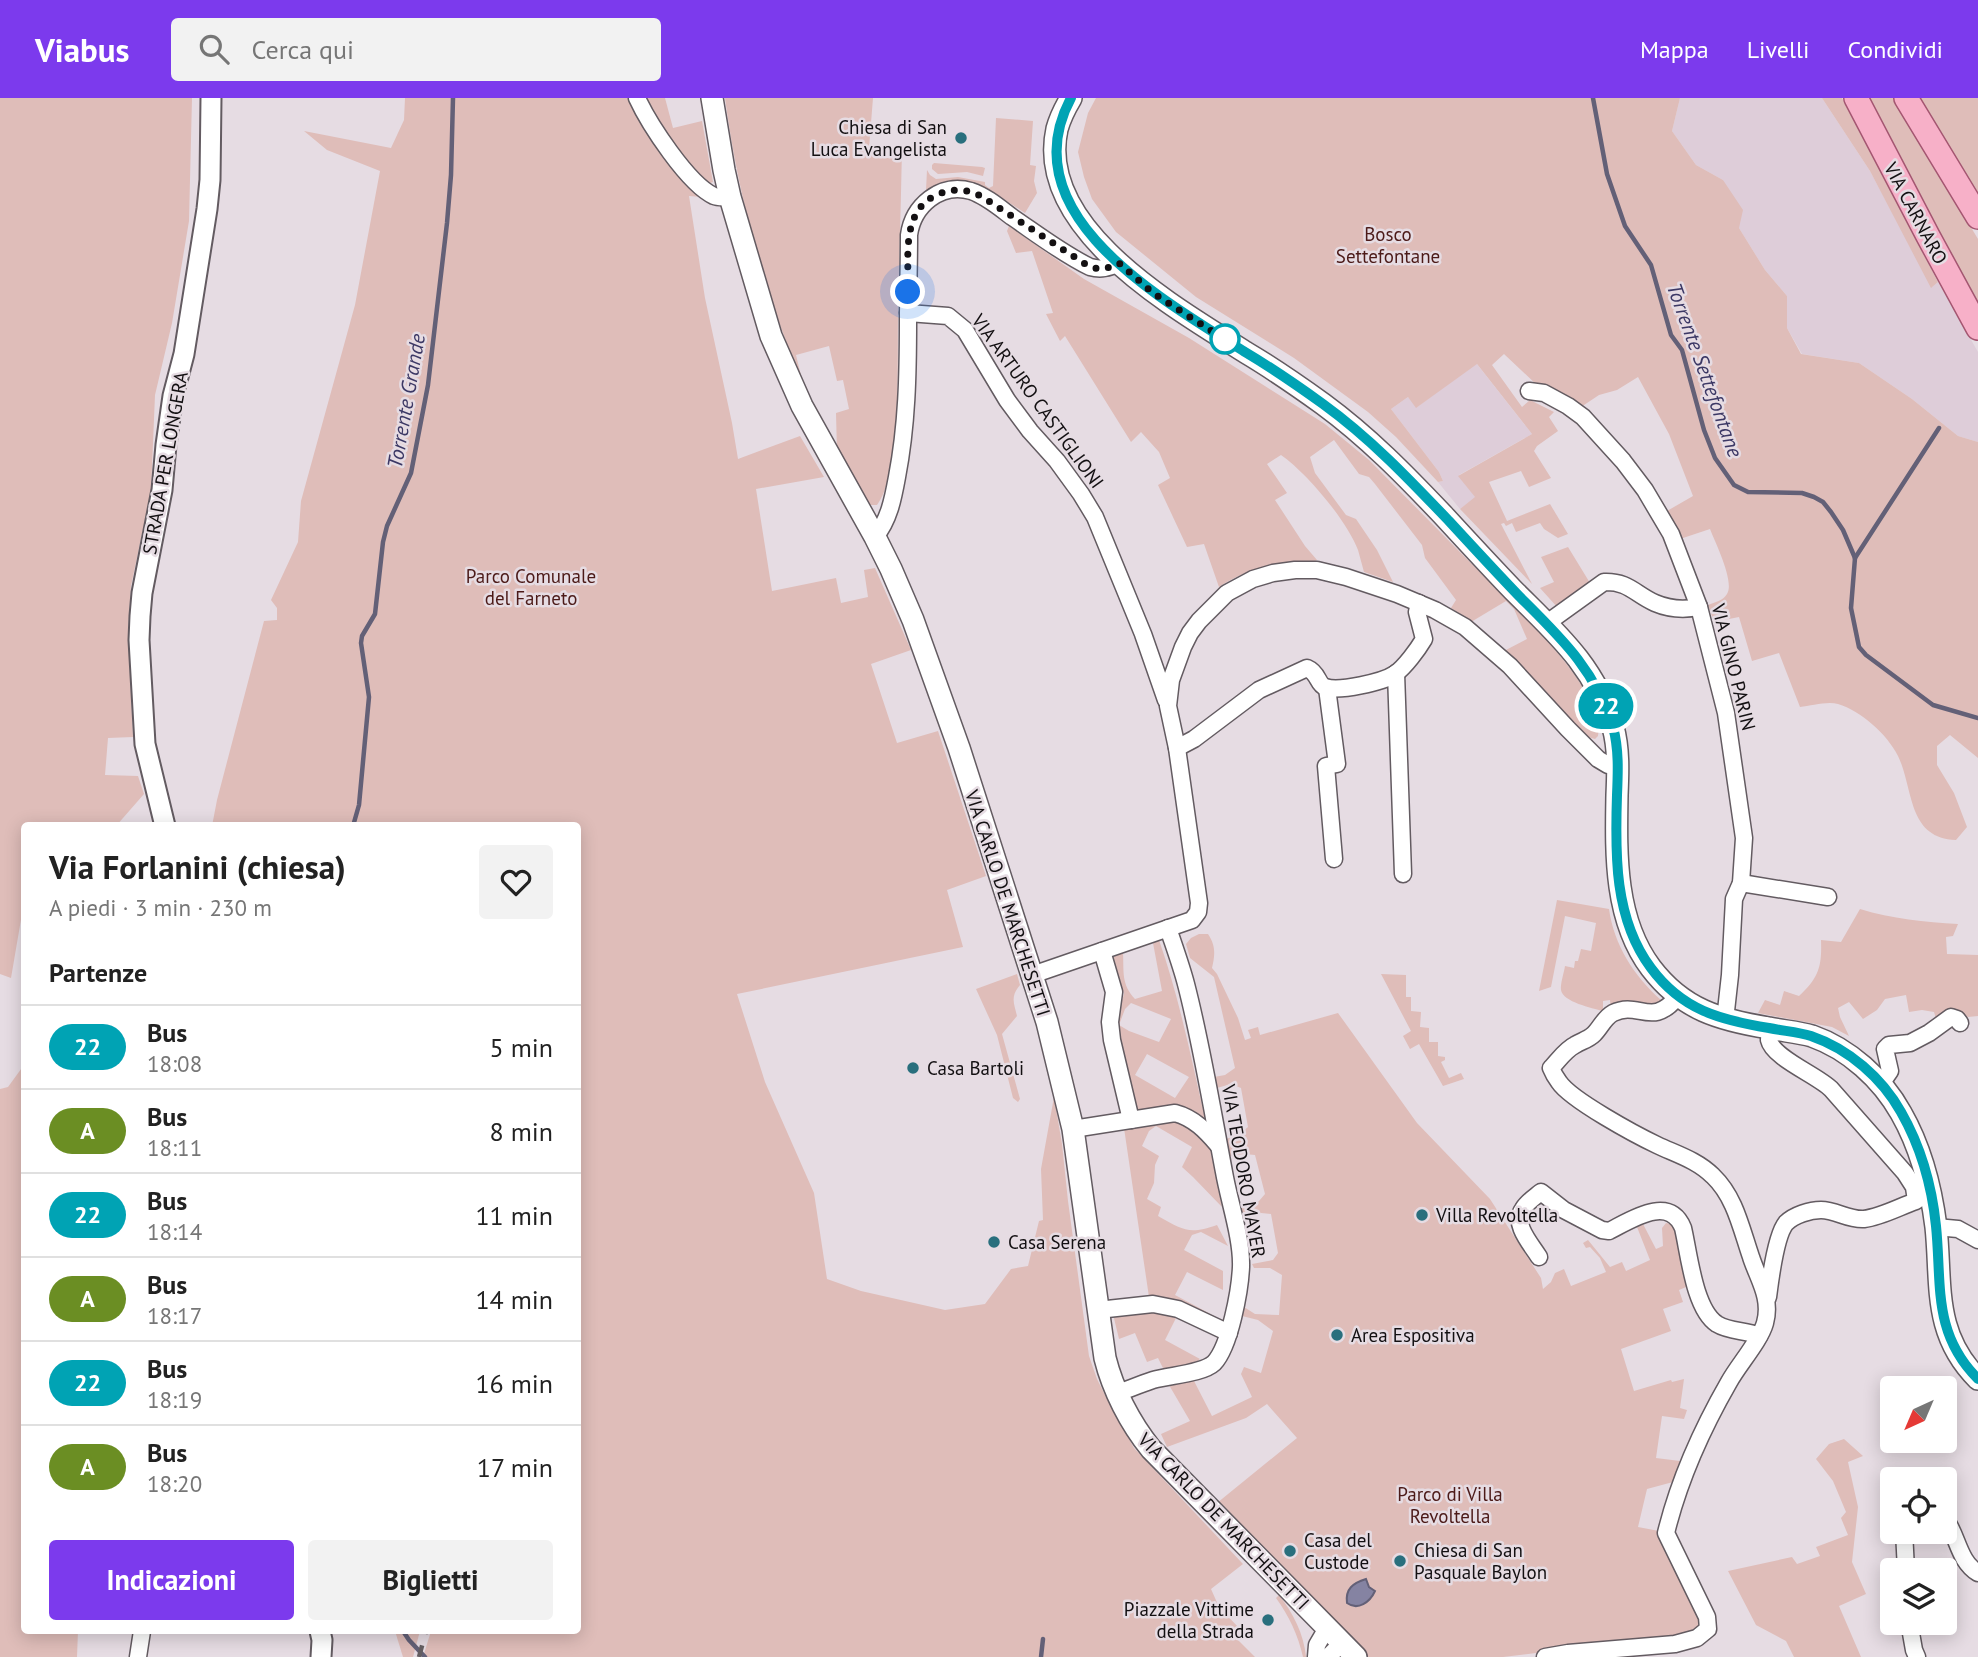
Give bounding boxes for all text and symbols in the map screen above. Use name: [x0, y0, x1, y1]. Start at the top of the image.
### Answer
search box: [171, 18, 661, 81]
text: Viabus: [35, 28, 129, 71]
icon: search: [195, 30, 233, 68]
text: Cerca qui: [251, 33, 354, 66]
text: Mappa: [1640, 34, 1709, 65]
text: Livelli: [1747, 34, 1809, 65]
text: Condividi: [1847, 34, 1943, 65]
place label: Chiesa di San Luca Evangelista: [811, 115, 947, 161]
marker: Chiesa di San Luca Evangelista: [953, 130, 969, 146]
street label: VIA CARNARO: [1879, 157, 1953, 268]
park label: Bosco Settefontane: [1336, 222, 1440, 268]
your location: [890, 274, 925, 309]
water label: Torrente Settefontane: [1661, 279, 1749, 461]
street label: VIA ARTURO CASTIGLIONI: [966, 308, 1109, 493]
unlabelled marker: [1210, 324, 1240, 354]
water label: Torrente Grande: [381, 331, 431, 470]
street label: STRADA PER LONGERA: [137, 370, 193, 556]
park label: Parco Comunale del Farneto: [466, 564, 596, 610]
street label: VIA GINO PARIN: [1706, 600, 1761, 733]
line badge: 22: [1574, 683, 1638, 729]
text: 22: [1592, 690, 1620, 721]
street label: VIA CARLO DE MARCHESETTI: [960, 786, 1056, 1019]
text: Via Forlanini (chiesa): [49, 845, 346, 888]
button: heart: [479, 845, 553, 919]
text: A piedi · 3 min · 230 m: [49, 893, 272, 922]
text: Partenze: [49, 956, 147, 989]
text: Bus: [147, 1016, 187, 1049]
text: 22: [74, 1031, 101, 1062]
text: 5 min: [490, 1031, 553, 1064]
text: 18:08: [147, 1049, 202, 1078]
place label: Casa Bartoli: [927, 1056, 1024, 1080]
marker: Casa Bartoli: [905, 1060, 921, 1076]
street label: VIA TEODORO MAYER: [1217, 1081, 1271, 1260]
text: Bus: [147, 1100, 187, 1133]
text: A: [80, 1115, 95, 1146]
text: 8 min: [490, 1115, 553, 1148]
text: 18:11: [147, 1133, 202, 1162]
text: Bus: [147, 1184, 187, 1217]
text: 22: [74, 1199, 101, 1230]
text: 11 min: [475, 1199, 553, 1232]
place label: Villa Revoltella: [1435, 1203, 1558, 1227]
marker: Villa Revoltella: [1414, 1207, 1430, 1223]
text: 18:14: [147, 1217, 202, 1246]
place label: Casa Serena: [1008, 1230, 1106, 1254]
marker: Casa Serena: [986, 1234, 1002, 1250]
text: Bus: [147, 1268, 187, 1301]
text: A: [80, 1283, 95, 1314]
text: 14 min: [475, 1283, 553, 1316]
text: 18:17: [147, 1301, 202, 1330]
place label: Area Espositiva: [1351, 1323, 1475, 1347]
marker: Area Espositiva: [1329, 1327, 1345, 1343]
text: Bus: [147, 1352, 187, 1385]
text: 22: [74, 1367, 101, 1398]
text: 16 min: [475, 1367, 553, 1400]
north arrow: [1880, 1376, 1956, 1452]
map controls: [1880, 1376, 1957, 1635]
text: 18:19: [147, 1385, 202, 1414]
street label: VIA CARLO DE MARCHESETTI: [1133, 1427, 1315, 1614]
text: Bus: [147, 1436, 187, 1469]
text: A: [80, 1451, 95, 1482]
text: 17 min: [477, 1451, 553, 1484]
button: locate: [1880, 1467, 1957, 1544]
text: 18:20: [147, 1469, 202, 1498]
park label: Parco di Villa Revoltella: [1397, 1482, 1503, 1528]
place label: Casa del Custode: [1304, 1528, 1372, 1574]
place label: Chiesa di San Pasquale Baylon: [1414, 1538, 1547, 1584]
button: Indicazioni: [49, 1540, 294, 1620]
button: Biglietti: [308, 1540, 553, 1620]
marker: Casa del Custode: [1282, 1543, 1298, 1559]
marker: Chiesa di San Pasquale Baylon: [1392, 1553, 1408, 1569]
button: layers: [1880, 1558, 1957, 1635]
place label: Piazzale Vittime della Strada: [1124, 1597, 1254, 1643]
marker: Piazzale Vittime della Strada: [1260, 1612, 1276, 1628]

